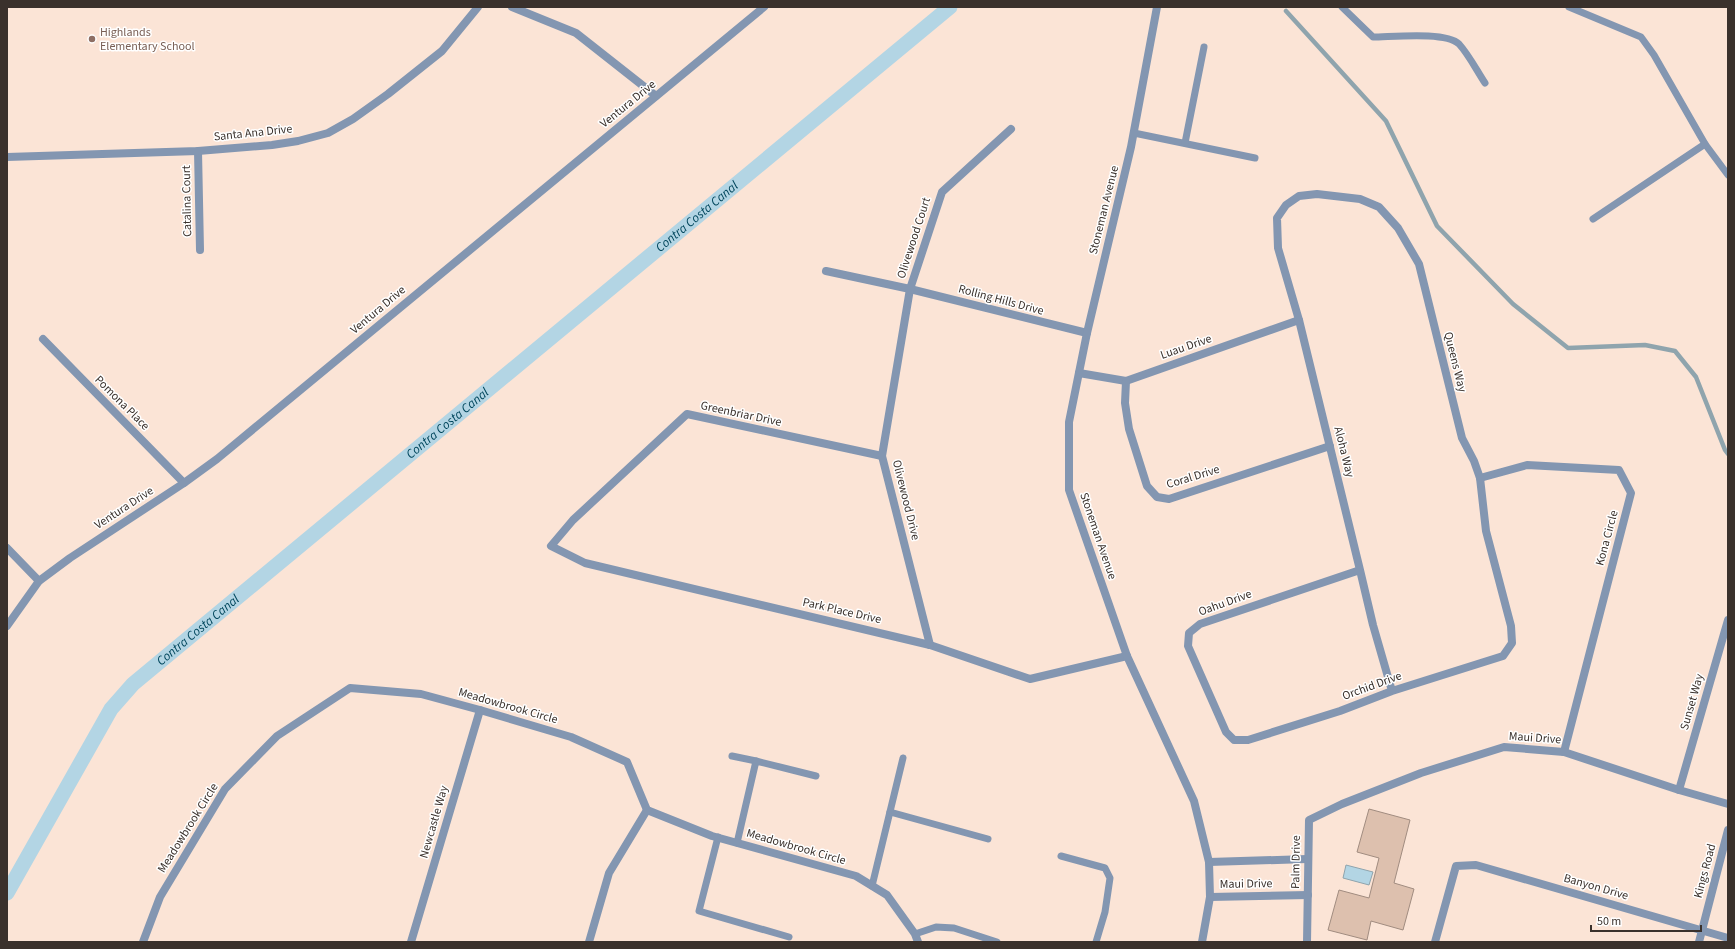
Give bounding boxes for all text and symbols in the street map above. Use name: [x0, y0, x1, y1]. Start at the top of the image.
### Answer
place label: Highlands Elementary School: [100, 24, 195, 55]
marker: Highlands Elementary School: [87, 34, 97, 44]
street label: Ventura Drive: [596, 76, 660, 132]
street label: Santa Ana Drive: [213, 120, 293, 146]
street label: Stoneman Avenue: [1085, 164, 1123, 256]
street label: Catalina Court: [178, 165, 196, 237]
water label: Contra Costa Canal: [652, 177, 743, 256]
street label: Olivewood Court: [893, 195, 935, 281]
street label: Rolling Hills Drive: [956, 280, 1046, 320]
street label: Ventura Drive: [347, 282, 409, 338]
street label: Luau Drive: [1158, 330, 1214, 364]
street label: Queens Way: [1439, 330, 1471, 394]
street label: Pomona Place: [91, 372, 153, 434]
water label: Contra Costa Canal: [402, 383, 493, 463]
street label: Greenbriar Drive: [699, 397, 783, 431]
street label: Aloha Way: [1329, 425, 1359, 480]
street label: Olivewood Drive: [888, 458, 924, 542]
street label: Coral Drive: [1164, 461, 1222, 493]
street label: Ventura Drive: [91, 482, 157, 533]
street label: Stoneman Avenue: [1075, 490, 1121, 582]
street label: Kona Circle: [1591, 508, 1623, 568]
street label: Oahu Drive: [1196, 586, 1254, 620]
water label: Contra Costa Canal: [153, 590, 244, 670]
street label: Park Place Drive: [801, 594, 883, 628]
street label: Orchid Drive: [1340, 667, 1404, 705]
street label: Sunset Way: [1676, 672, 1708, 732]
street label: Meadowbrook Circle: [456, 684, 560, 728]
street label: Maui Drive: [1508, 728, 1562, 748]
street label: Meadowbrook Circle: [154, 780, 222, 876]
street label: Newcastle Way: [416, 783, 453, 860]
street label: Meadowbrook Circle: [744, 825, 848, 869]
street label: Palm Drive: [1287, 835, 1305, 889]
street label: Kings Road: [1690, 842, 1720, 900]
street label: Banyon Drive: [1562, 870, 1630, 904]
street label: Maui Drive: [1220, 875, 1273, 893]
scale bar: [1591, 907, 1701, 933]
text: 50 m: [1597, 913, 1621, 930]

